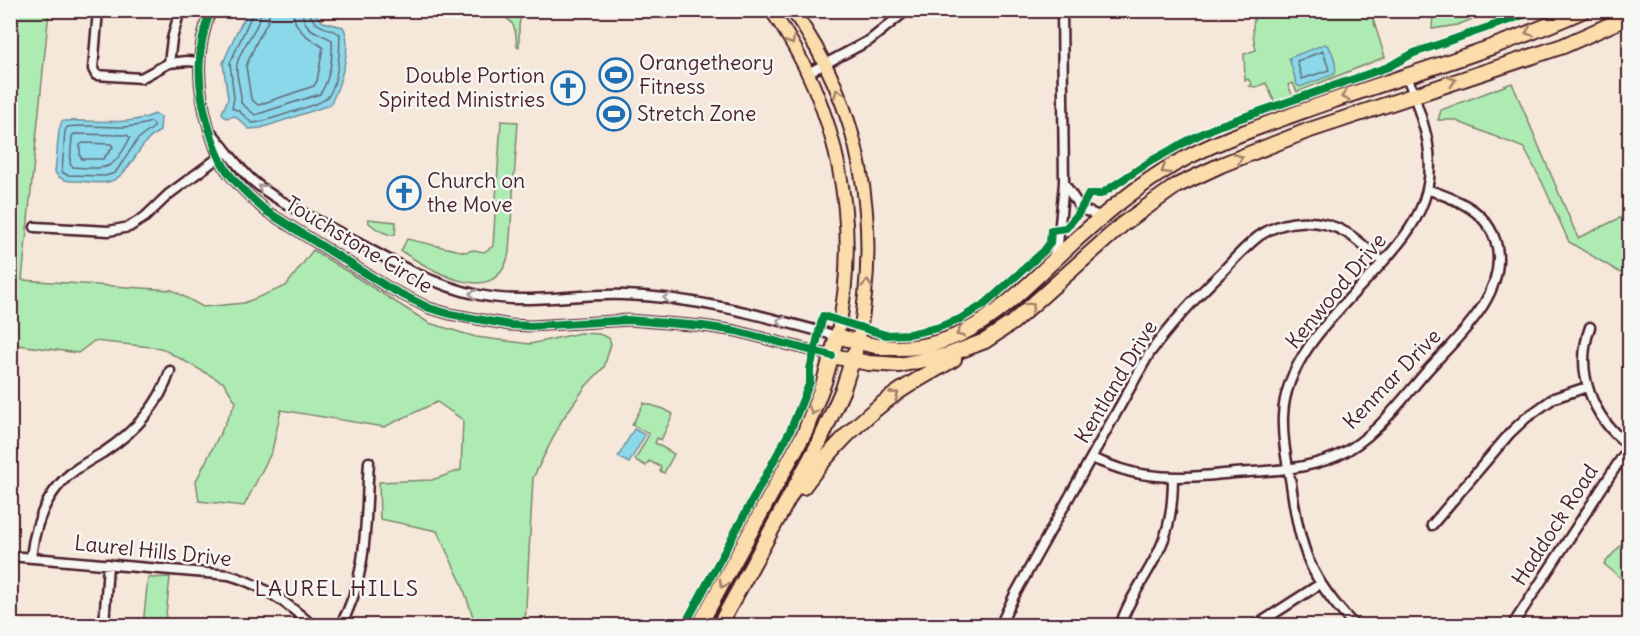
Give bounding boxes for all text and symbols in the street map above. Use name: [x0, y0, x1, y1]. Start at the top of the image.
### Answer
one-way arrow: [1524, 25, 1535, 38]
one-way arrow: [783, 35, 795, 45]
place label: Orangetheory Fitness: [639, 49, 774, 100]
sports icon: Orangetheory Fitness: [598, 57, 634, 93]
place label: Double Portion Spirited Ministries: [379, 62, 545, 113]
church icon: Double Portion Spirited Ministries: [550, 70, 586, 106]
one-way arrow: [1446, 76, 1457, 89]
one-way arrow: [832, 88, 845, 99]
one-way arrow: [1340, 89, 1351, 101]
sports icon: Stretch Zone: [596, 96, 632, 132]
place label: Stretch Zone: [637, 100, 756, 127]
one-way arrow: [1233, 153, 1244, 165]
one-way arrow: [1161, 163, 1171, 175]
place label: Church on the Move: [427, 167, 525, 218]
church icon: Church on the Move: [386, 175, 422, 211]
one-way arrow: [258, 184, 269, 195]
street label: Touchstone Circle: [281, 190, 438, 299]
street label: Kenwood Drive: [1279, 227, 1392, 354]
one-way arrow: [860, 279, 873, 288]
one-way arrow: [468, 288, 478, 301]
one-way arrow: [663, 292, 672, 304]
one-way arrow: [1025, 303, 1036, 314]
street label: Kentland Drive: [1068, 315, 1163, 448]
one-way arrow: [776, 316, 787, 328]
street label: Kenmar Drive: [1337, 323, 1446, 435]
one-way arrow: [956, 326, 967, 338]
one-way arrow: [889, 391, 900, 402]
one-way arrow: [808, 406, 821, 416]
street label: Haddock Road: [1505, 459, 1604, 590]
street label: Laurel Hills Drive: [73, 529, 233, 572]
district label: LAUREL HILLS: [255, 574, 419, 602]
one-way arrow: [719, 578, 730, 588]

